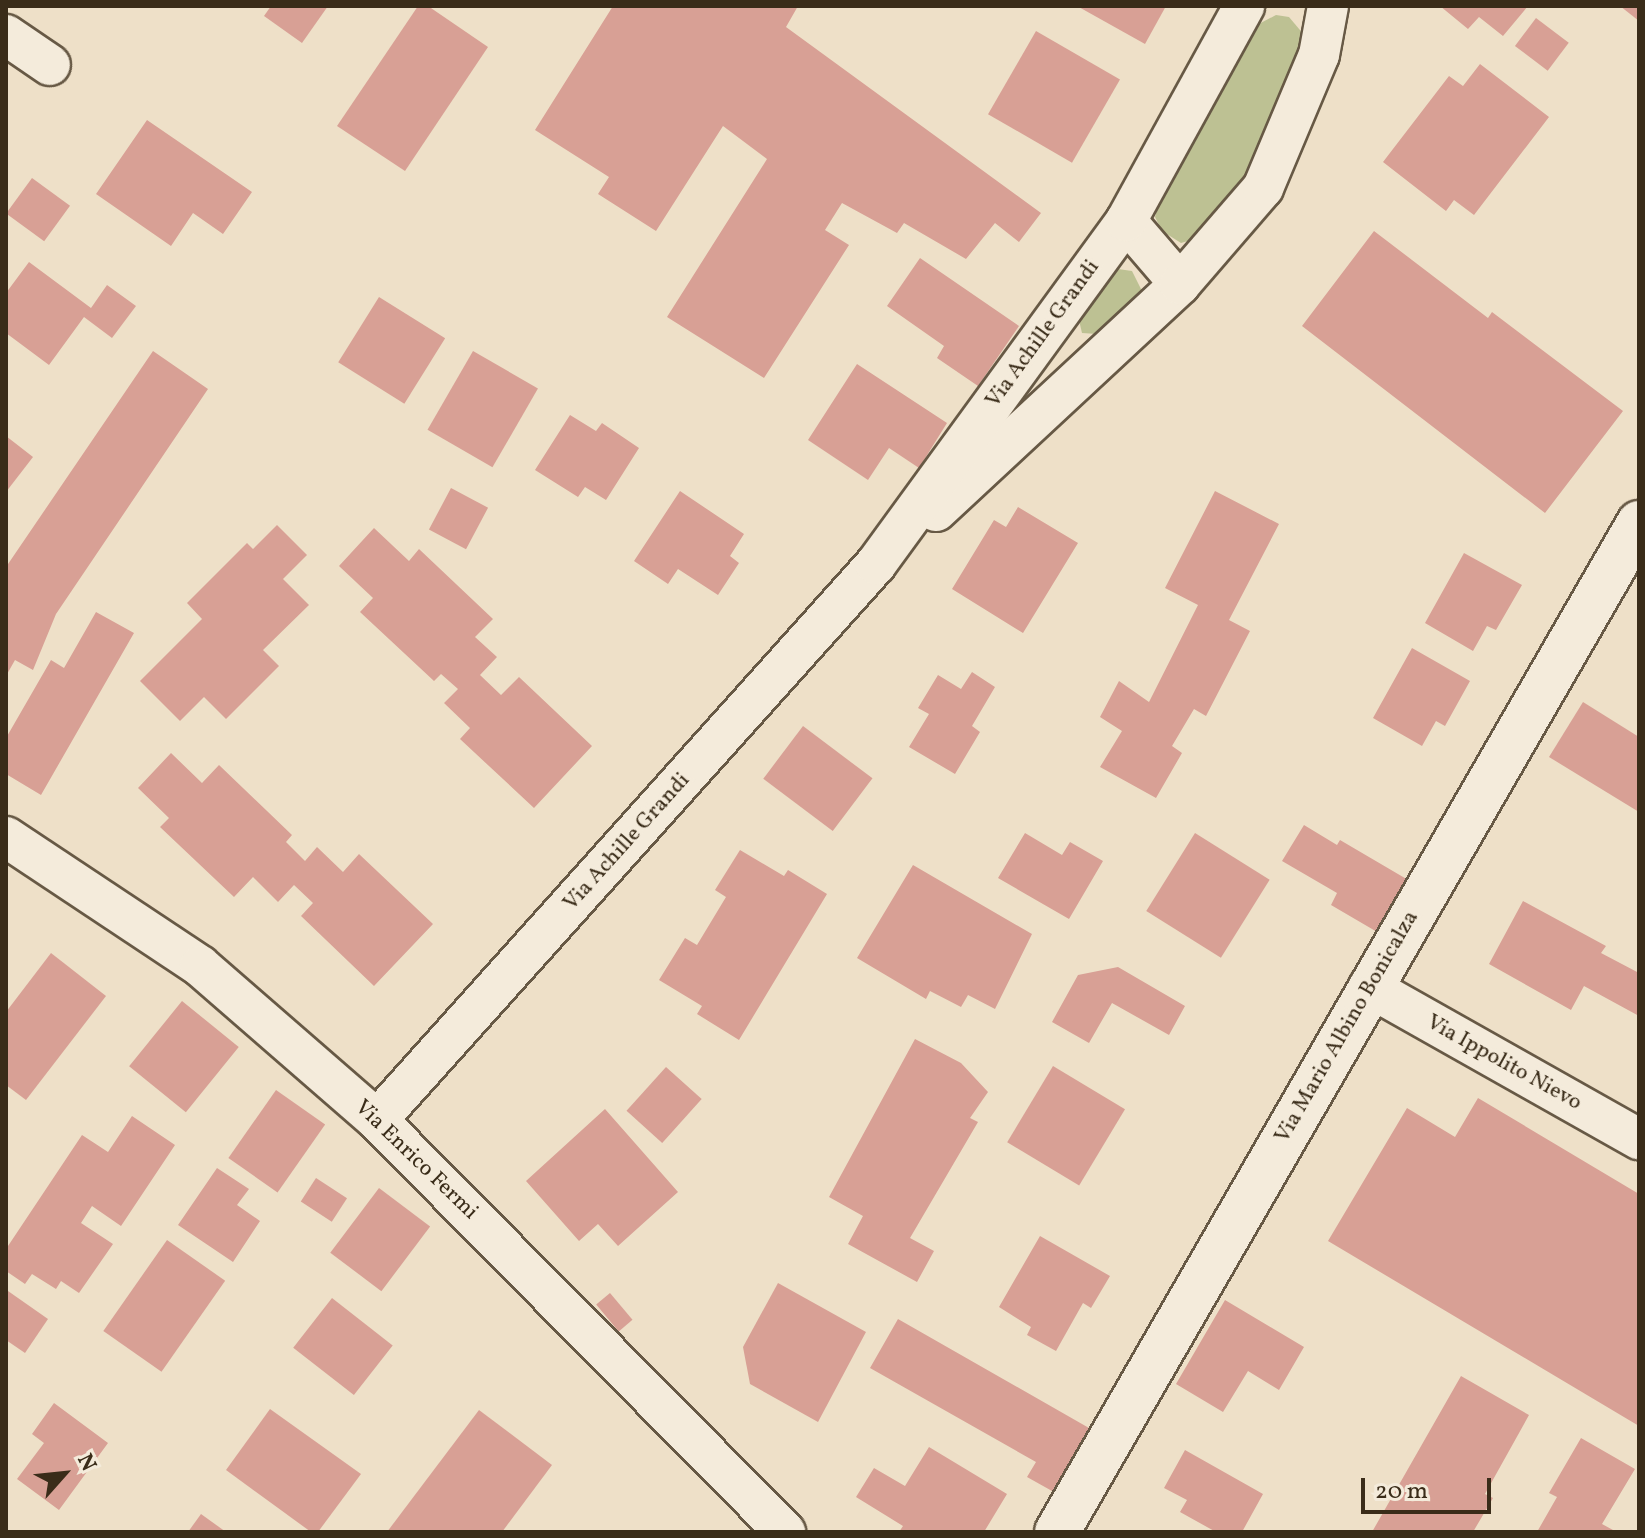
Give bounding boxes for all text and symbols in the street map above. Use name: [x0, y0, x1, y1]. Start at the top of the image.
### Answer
street label: Via Achille Grandi: [980, 255, 1106, 413]
street label: Via Achille Grandi: [558, 768, 696, 916]
street label: Via Mario Albino Bonicalza: [1270, 906, 1424, 1148]
street label: Via Ippolito Nievo: [1422, 1009, 1586, 1117]
street label: Via Enrico Fermi: [349, 1095, 483, 1225]
north arrow: [24, 1434, 104, 1514]
text: N: [68, 1449, 103, 1477]
scale bar: [1365, 1462, 1495, 1512]
text: 20 m: [1375, 1475, 1428, 1509]

